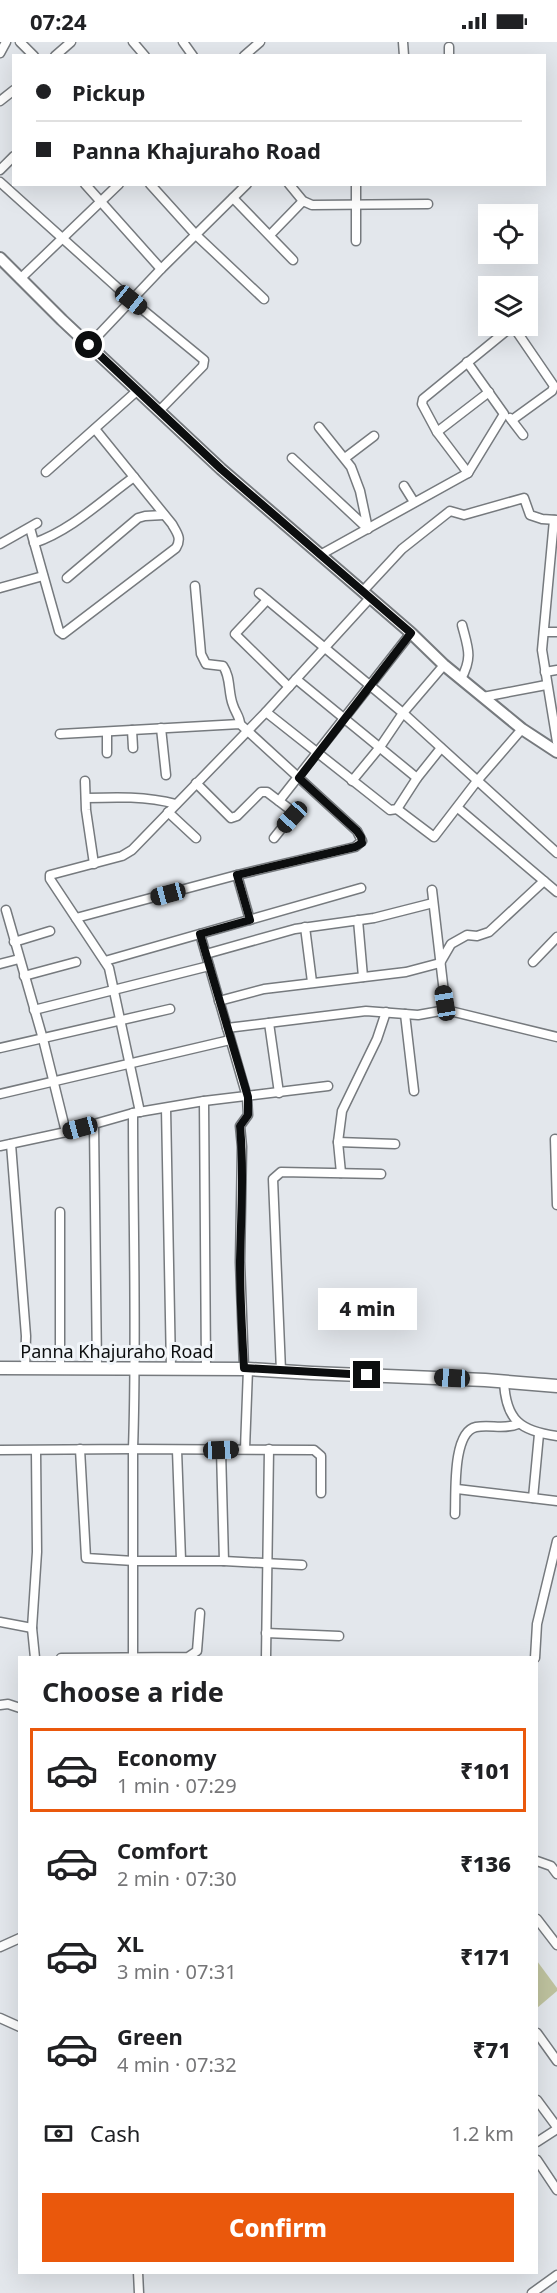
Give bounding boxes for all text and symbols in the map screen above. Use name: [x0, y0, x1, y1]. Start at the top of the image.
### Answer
text: 07:24: [30, 6, 87, 36]
text: Pickup: [72, 77, 145, 107]
text: Panna Khajuraho Road: [72, 135, 321, 165]
map controls: [478, 204, 538, 336]
button: locate: [478, 204, 538, 264]
button: layers: [478, 276, 538, 336]
car: [111, 282, 151, 318]
route start: [75, 331, 102, 358]
car: [273, 798, 311, 836]
car: [148, 881, 188, 907]
car: [433, 984, 457, 1022]
car: [60, 1115, 100, 1141]
callout: 4 min: [318, 1288, 416, 1330]
text: 4 min: [340, 1295, 395, 1322]
street label: Panna Khajuraho Road: [20, 1339, 214, 1363]
route end: [353, 1361, 380, 1388]
car: [434, 1368, 470, 1388]
car: [203, 1440, 239, 1460]
text: Choose a ride: [42, 1673, 224, 1710]
text: Economy: [117, 1742, 216, 1772]
icon: car: [45, 1743, 99, 1797]
text: ₹101: [460, 1755, 511, 1785]
text: 1 min · 07:29: [117, 1772, 237, 1799]
text: Comfort: [117, 1835, 208, 1865]
icon: car: [45, 1836, 99, 1890]
text: ₹136: [460, 1848, 511, 1878]
text: 2 min · 07:30: [117, 1865, 237, 1892]
text: XL: [117, 1928, 144, 1958]
icon: car: [45, 1929, 99, 1983]
text: ₹171: [460, 1941, 511, 1971]
text: 3 min · 07:31: [117, 1958, 237, 1985]
text: Green: [117, 2021, 183, 2051]
icon: car: [45, 2022, 99, 2076]
text: ₹71: [473, 2034, 511, 2064]
text: 4 min · 07:32: [117, 2051, 237, 2078]
icon: cash: [42, 2117, 75, 2150]
text: Cash: [90, 2118, 140, 2148]
text: 1.2 km: [451, 2120, 514, 2147]
button: Confirm: [42, 2193, 514, 2262]

